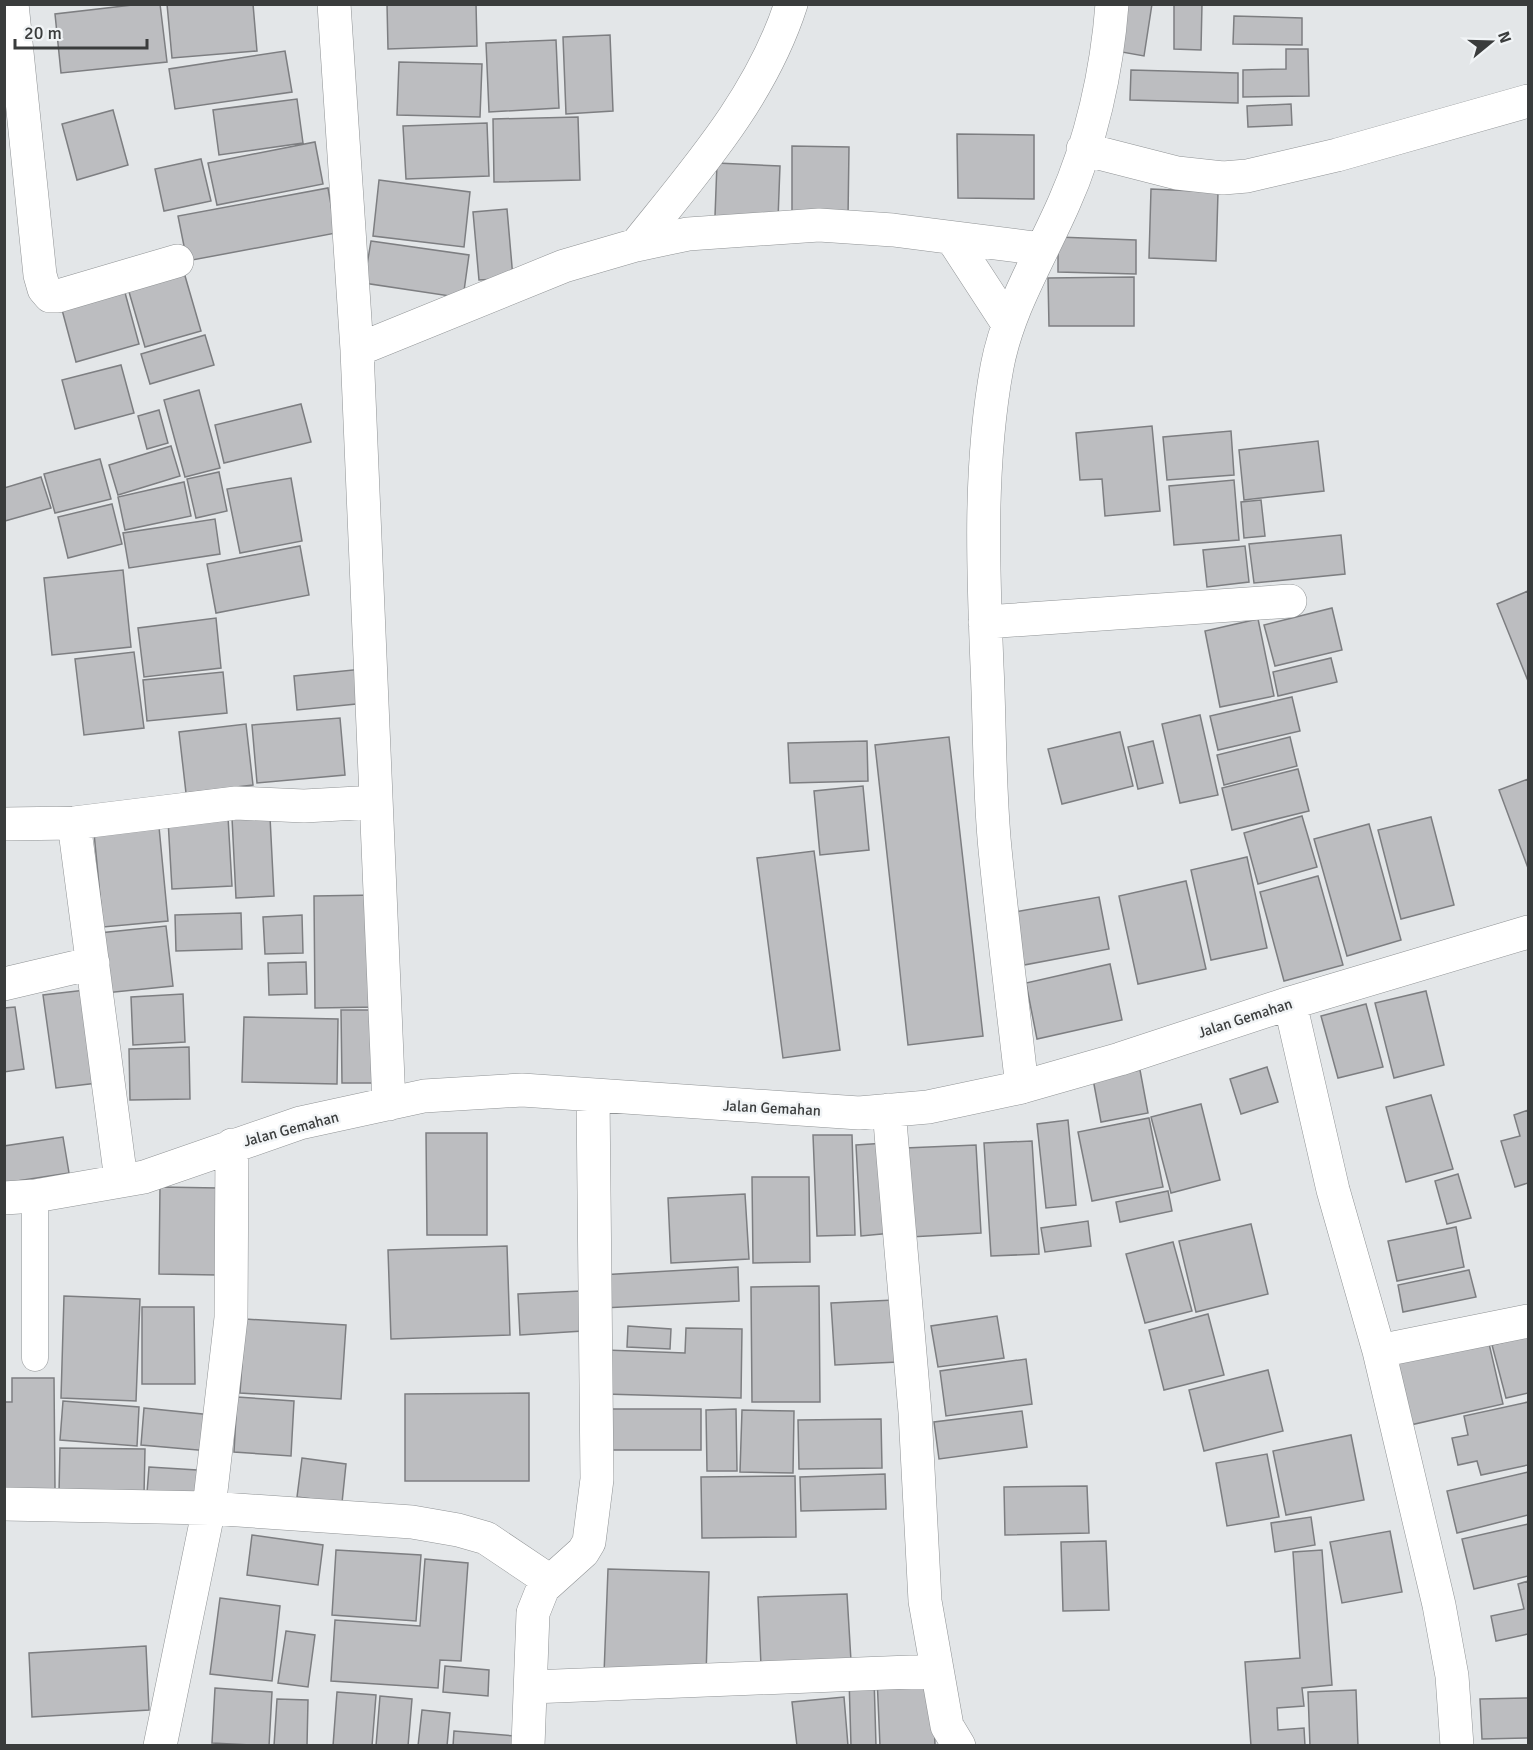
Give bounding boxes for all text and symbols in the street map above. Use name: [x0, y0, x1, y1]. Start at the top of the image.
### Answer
scale bar: [15, 12, 147, 50]
north arrow: [1461, 12, 1521, 72]
text: 20 m: [24, 22, 62, 44]
text: N: [1493, 29, 1516, 46]
street label: Jalan Gemahan: [1196, 994, 1294, 1042]
street label: Jalan Gemahan: [723, 1096, 821, 1120]
street label: Jalan Gemahan: [241, 1108, 341, 1150]

